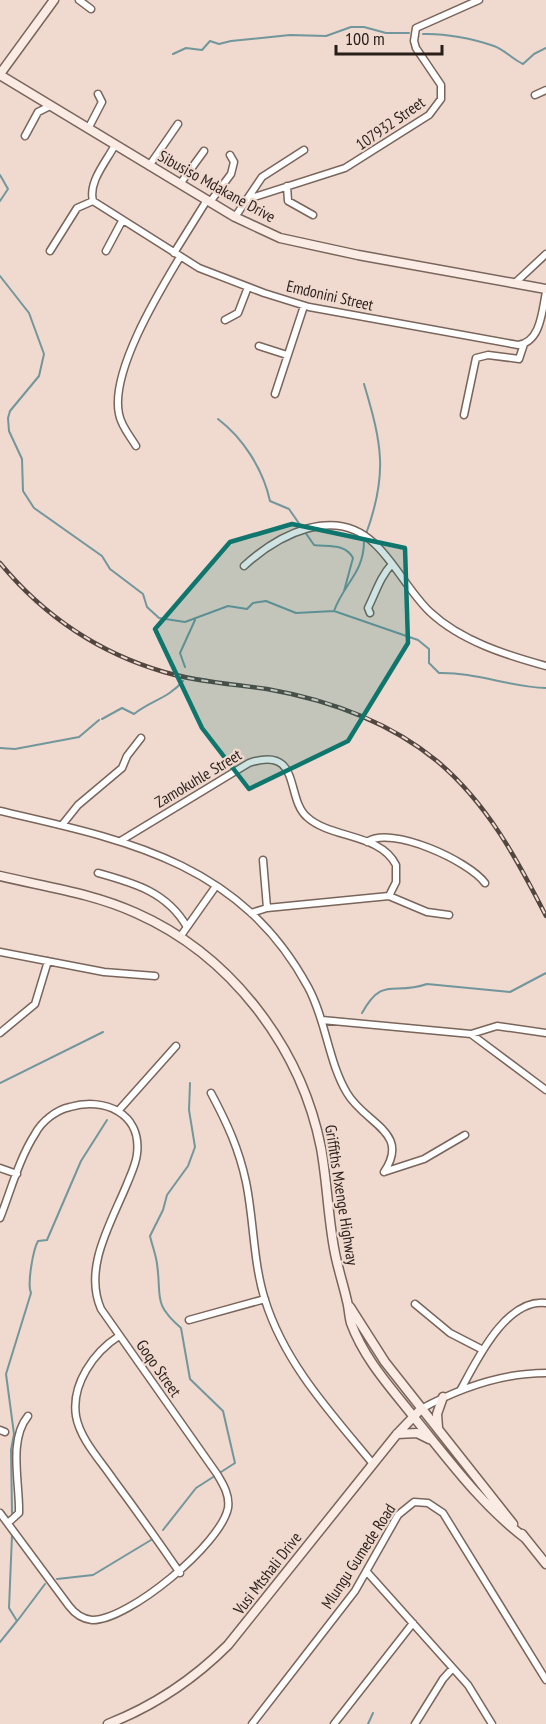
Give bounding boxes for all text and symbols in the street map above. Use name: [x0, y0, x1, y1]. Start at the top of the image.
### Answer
scale bar: [336, 18, 442, 56]
text: 100 m: [345, 27, 385, 50]
street label: 107932 Street: [352, 92, 429, 154]
street label: Sibusiso Mdakane Drive: [155, 145, 279, 227]
street label: Emdonini Street: [285, 275, 376, 315]
street label: Zamokuhle Street: [151, 744, 245, 812]
street label: Griffiths Mxenge Highway: [321, 1123, 363, 1267]
street label: Goqo Street: [132, 1336, 186, 1401]
street label: Mlungu Gumede Road: [317, 1500, 399, 1612]
street label: Vusi Mtshali Drive: [228, 1528, 305, 1619]

